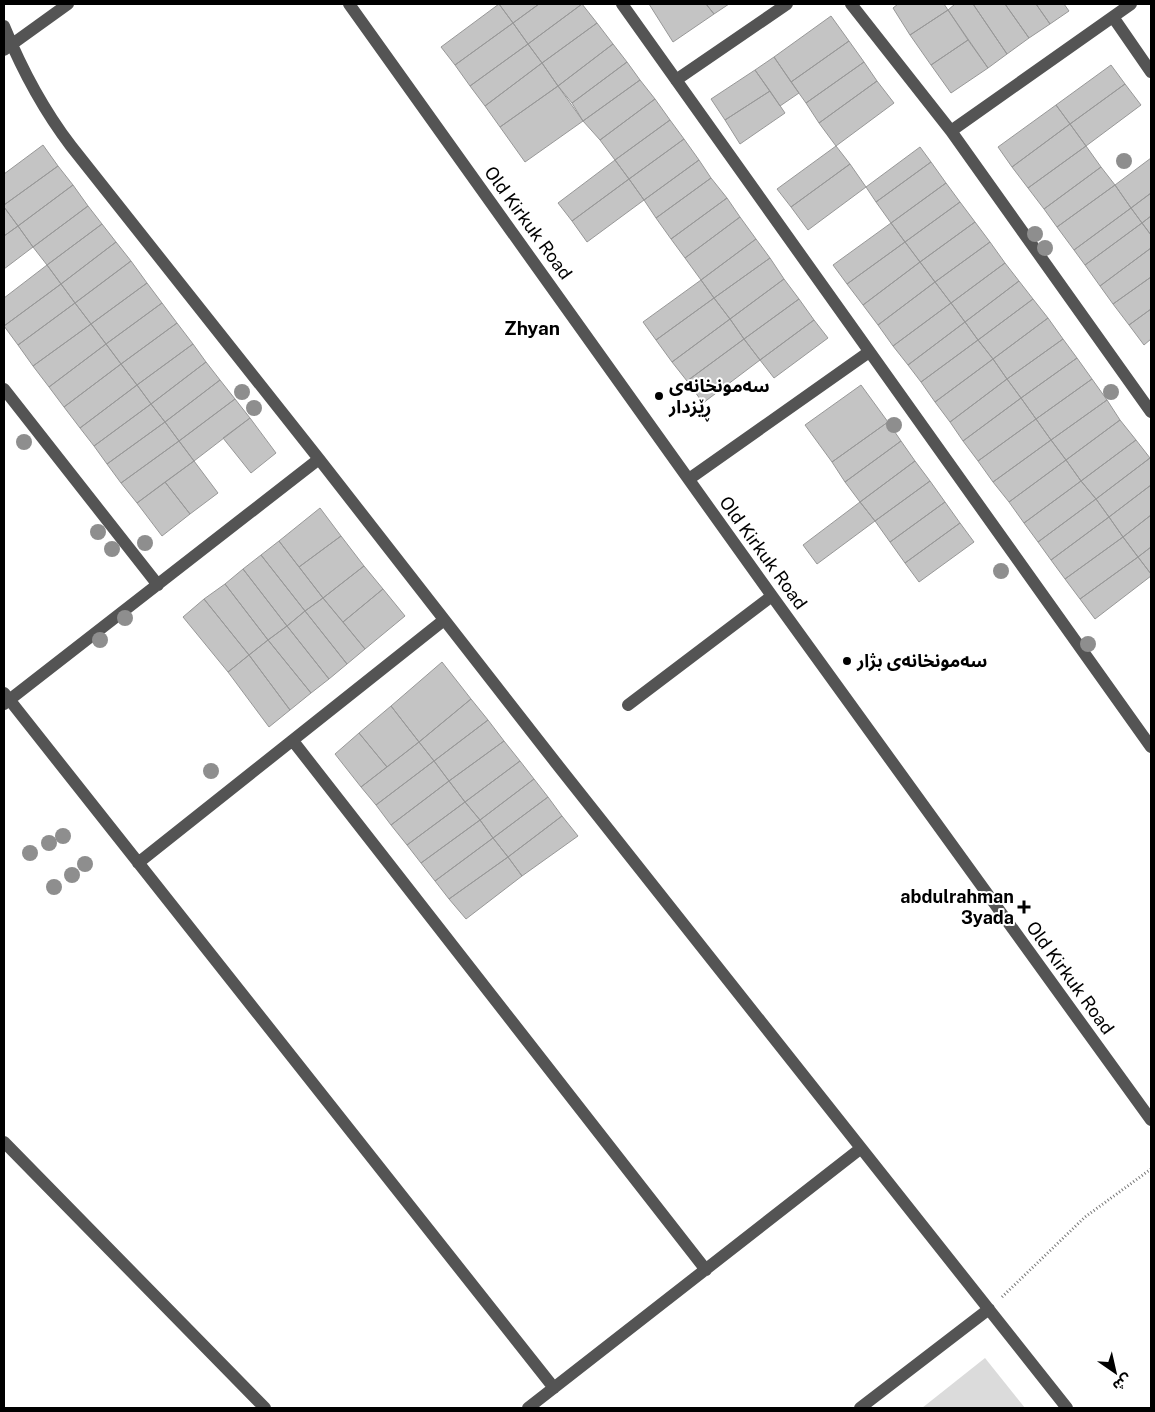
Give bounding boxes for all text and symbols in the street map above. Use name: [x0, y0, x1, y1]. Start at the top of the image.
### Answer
street label: Old Kirkuk Road: [480, 162, 576, 283]
district label: Zhyan: [504, 317, 560, 339]
place label: سەمونخانەی ڕێزدار: [668, 375, 770, 422]
marker: سەمونخانەی ڕێزدار: [653, 390, 665, 402]
street label: Old Kirkuk Road: [715, 492, 811, 613]
place label: سەمونخانەی بژار: [856, 650, 987, 672]
marker: سەمونخانەی بژار: [841, 655, 853, 667]
place label: abdulrahman 3yada: [900, 886, 1014, 928]
marker: abdulrahman 3yada: [1018, 901, 1030, 913]
street label: Old Kirkuk Road: [1022, 917, 1118, 1038]
north arrow: [1090, 1347, 1140, 1397]
text: ش: [1110, 1371, 1135, 1395]

